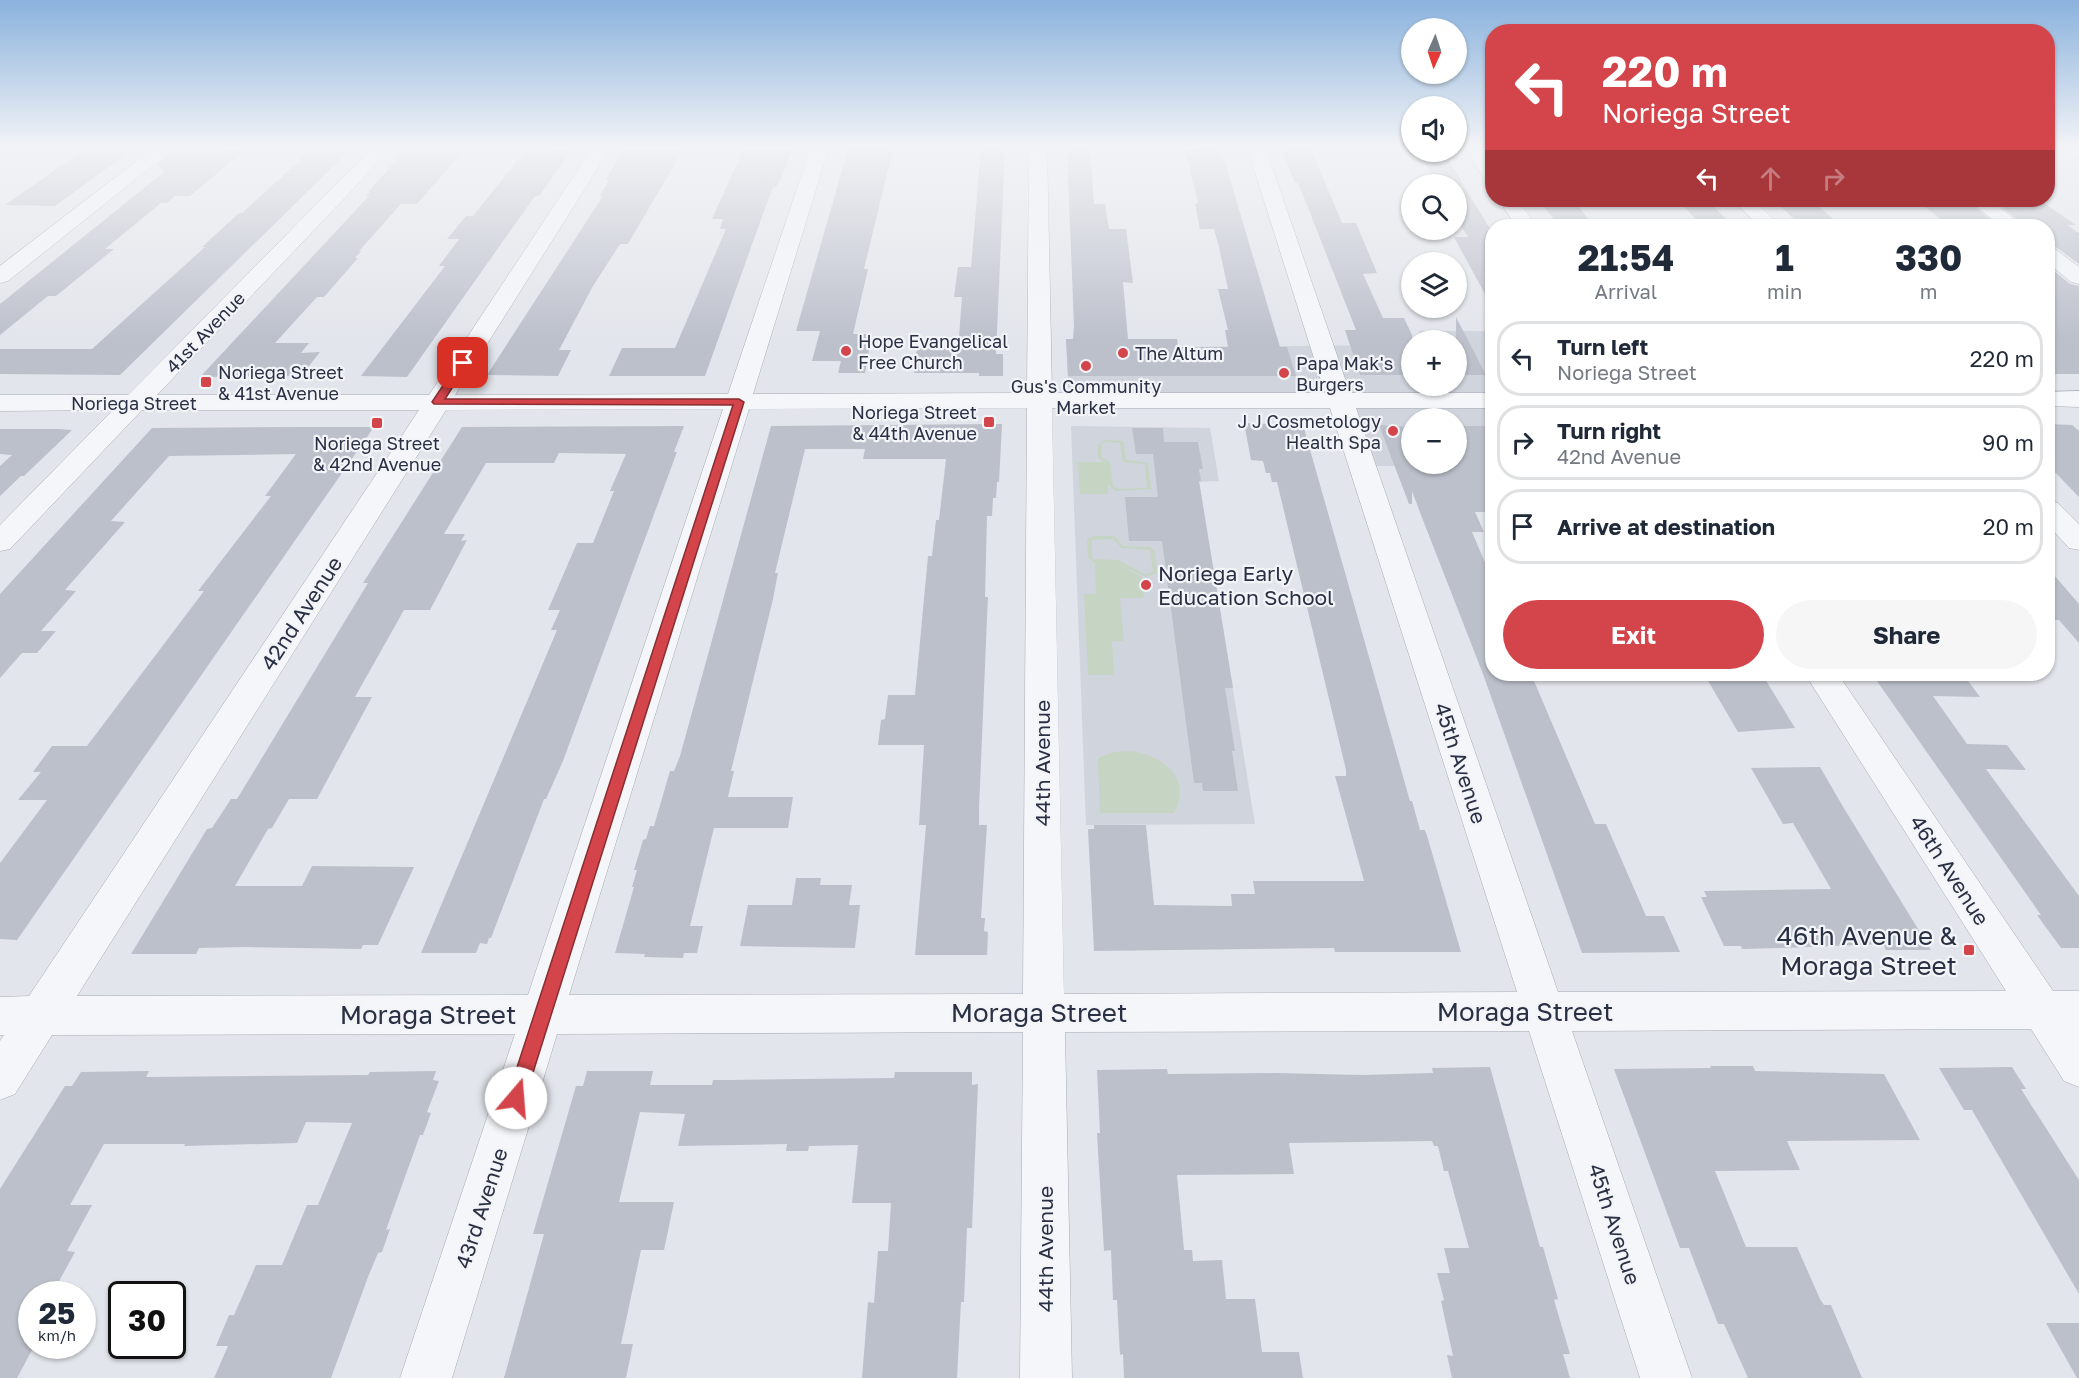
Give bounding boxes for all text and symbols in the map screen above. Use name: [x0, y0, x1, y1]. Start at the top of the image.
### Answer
north arrow: [1401, 18, 1467, 84]
map controls: [1401, 18, 1467, 474]
text: 220 m: [1602, 46, 1728, 96]
icon: left: [1503, 48, 1581, 126]
button: sound: [1401, 96, 1467, 162]
text: Noriega Street: [1602, 97, 1791, 129]
icon: left: [1691, 162, 1724, 195]
icon: ahead: [1754, 162, 1787, 195]
icon: right: [1817, 162, 1850, 195]
button: search: [1401, 174, 1467, 240]
text: 21:54: [1578, 236, 1674, 279]
text: 1: [1775, 236, 1794, 279]
text: 330: [1895, 236, 1962, 279]
button: layers: [1401, 252, 1467, 318]
text: Arrival: [1595, 279, 1657, 303]
text: min: [1767, 279, 1802, 303]
text: m: [1920, 279, 1937, 303]
street label: 41st Avenue: [161, 287, 249, 377]
place label: Hope Evangelical Free Church: [858, 330, 1008, 373]
button: +: [1401, 330, 1467, 396]
text: Turn left: [1557, 333, 1648, 360]
pin: [437, 337, 488, 388]
place label: The Altum: [1135, 342, 1223, 364]
icon: left: [1506, 342, 1539, 375]
marker: Hope Evangelical Free Church: [839, 344, 853, 358]
text: 220 m: [1970, 345, 2034, 372]
icon: arrive: [446, 346, 479, 379]
marker: The Altum: [1116, 346, 1130, 360]
place label: Papa Mak's Burgers: [1296, 352, 1393, 395]
marker: Gus's Community Market: [1079, 359, 1093, 373]
text: Noriega Street: [1557, 360, 1697, 384]
place label: Noriega Street & 41st Avenue: [218, 361, 344, 404]
marker: Papa Mak's Burgers: [1277, 366, 1291, 380]
marker: Noriega Street & 41st Avenue: [199, 375, 213, 389]
place label: Gus's Community Market: [1011, 375, 1161, 418]
street label: Noriega Street: [71, 392, 197, 414]
place label: Noriega Street & 44th Avenue: [851, 401, 977, 444]
button: −: [1401, 408, 1467, 474]
place label: J J Cosmetology Health Spa: [1238, 410, 1381, 453]
marker: Noriega Street & 44th Avenue: [982, 415, 996, 429]
marker: Noriega Street & 42nd Avenue: [370, 416, 384, 430]
text: Turn right: [1557, 417, 1661, 444]
marker: J J Cosmetology Health Spa: [1386, 424, 1400, 438]
icon: right: [1506, 426, 1539, 459]
text: 90 m: [1982, 429, 2034, 456]
place label: Noriega Street & 42nd Avenue: [313, 432, 441, 475]
text: 42nd Avenue: [1557, 444, 1681, 468]
icon: arrive: [1506, 510, 1539, 543]
text: Arrive at destination: [1557, 513, 1775, 540]
text: 20 m: [1983, 513, 2034, 540]
street label: 42nd Avenue: [255, 551, 347, 675]
place label: Noriega Early Education School: [1158, 560, 1334, 610]
marker: Noriega Early Education School: [1139, 578, 1153, 592]
button: Exit: [1503, 600, 1764, 669]
button: Share: [1776, 600, 2037, 669]
street label: 45th Avenue: [1429, 699, 1493, 827]
street label: 44th Avenue: [1029, 700, 1055, 826]
street label: 46th Avenue: [1905, 810, 1995, 930]
place label: 46th Avenue & Moraga Street: [1777, 920, 1958, 981]
marker: 46th Avenue & Moraga Street: [1962, 943, 1976, 957]
street label: Moraga Street: [1437, 996, 1613, 1027]
street label: Moraga Street: [951, 997, 1127, 1028]
street label: Moraga Street: [340, 999, 516, 1030]
position arrow: [484, 1066, 548, 1130]
street label: 43rd Avenue: [449, 1144, 513, 1272]
street label: 45th Avenue: [1583, 1160, 1647, 1288]
street label: 44th Avenue: [1032, 1186, 1058, 1312]
speed limit sign: 30: [108, 1281, 186, 1359]
text: 25: [39, 1295, 75, 1331]
text: km/h: [38, 1326, 76, 1344]

